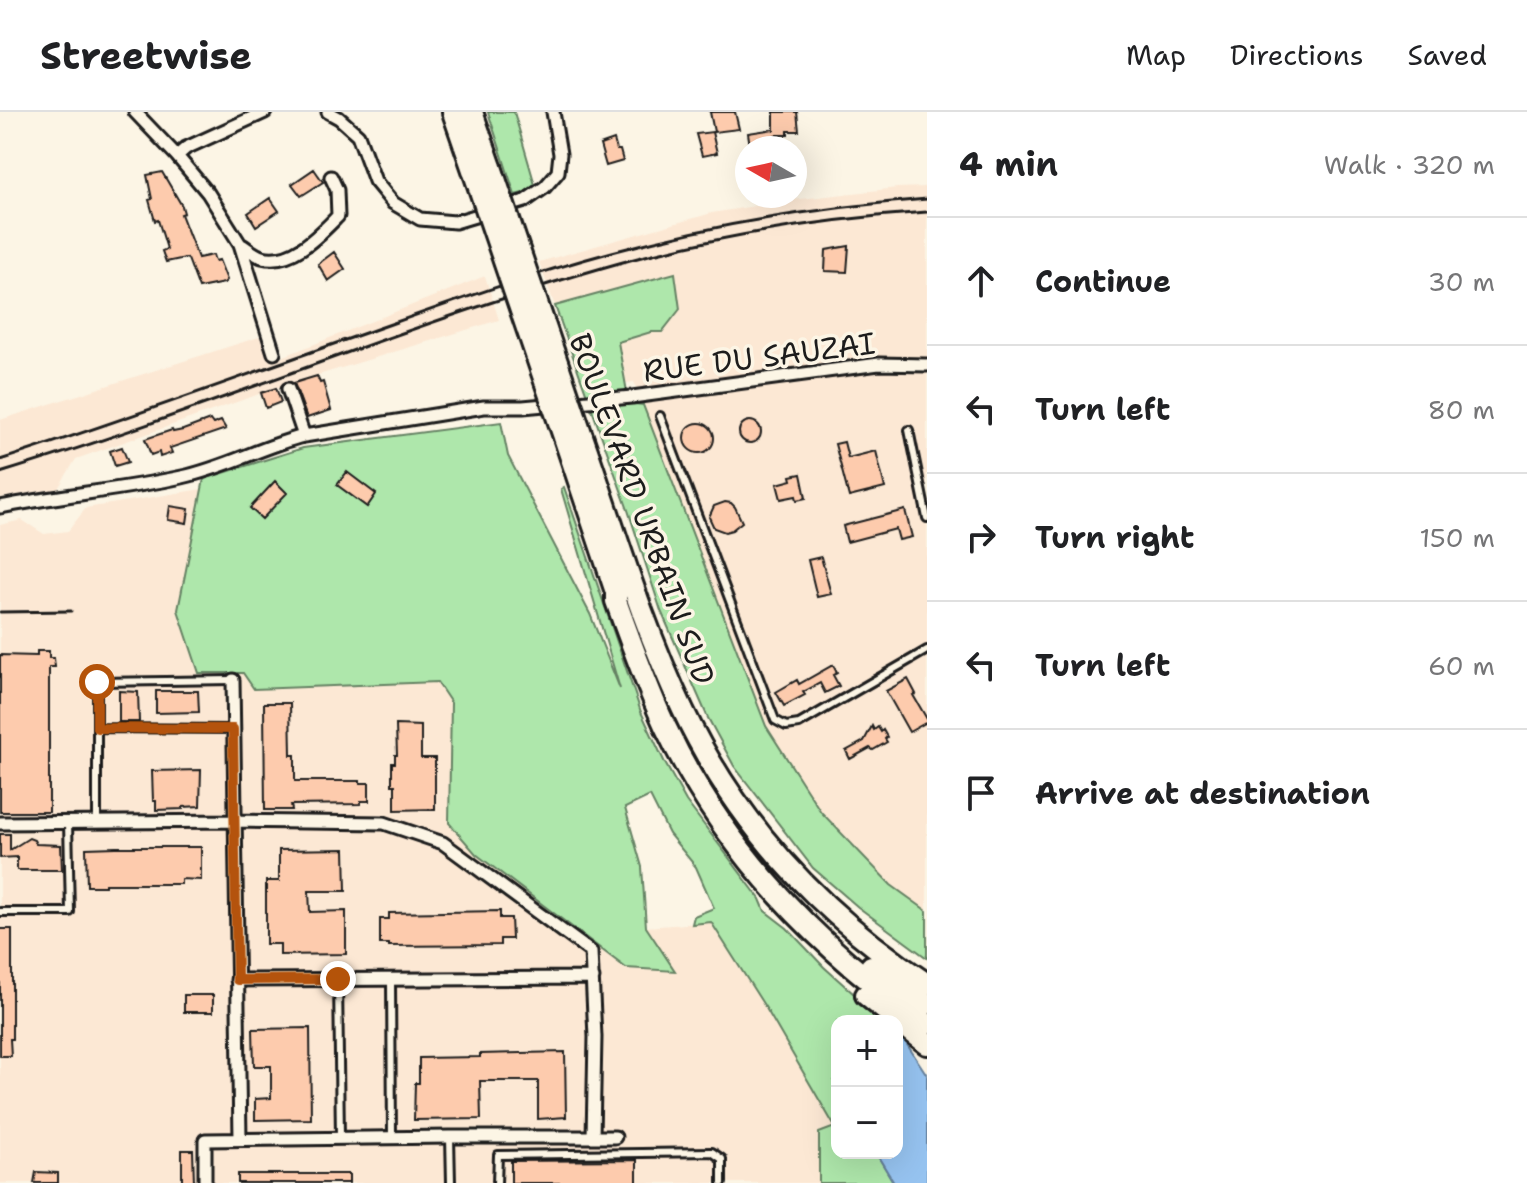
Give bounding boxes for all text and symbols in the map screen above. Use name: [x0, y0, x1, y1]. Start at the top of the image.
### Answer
text: Streetwise: [40, 30, 252, 81]
text: Map: [1126, 36, 1186, 74]
text: Directions: [1230, 36, 1364, 74]
text: Saved: [1408, 36, 1487, 74]
north arrow: [735, 136, 807, 208]
text: 4 min: [959, 141, 1058, 187]
text: Walk · 320 m: [1324, 147, 1495, 182]
icon: ahead: [959, 259, 1003, 303]
text: Continue: [1035, 261, 1171, 302]
text: 30 m: [1428, 264, 1495, 299]
street label: RUE DU SAUZAI: [641, 322, 877, 392]
street label: BOULEVARD URBAIN SUD: [559, 328, 725, 690]
icon: left: [959, 387, 1003, 431]
text: Turn left: [1035, 389, 1170, 430]
text: 80 m: [1428, 392, 1495, 427]
icon: right: [959, 515, 1003, 559]
text: Turn right: [1035, 517, 1194, 558]
text: 150 m: [1419, 520, 1495, 555]
icon: left: [959, 643, 1003, 687]
text: Turn left: [1035, 645, 1170, 686]
text: 60 m: [1428, 648, 1495, 683]
route start: [79, 664, 115, 700]
icon: arrive: [959, 771, 1003, 815]
text: Arrive at destination: [1035, 773, 1370, 814]
route end: [320, 961, 356, 997]
map controls: [831, 1015, 903, 1159]
button: +: [831, 1015, 903, 1087]
button: −: [831, 1087, 903, 1159]

